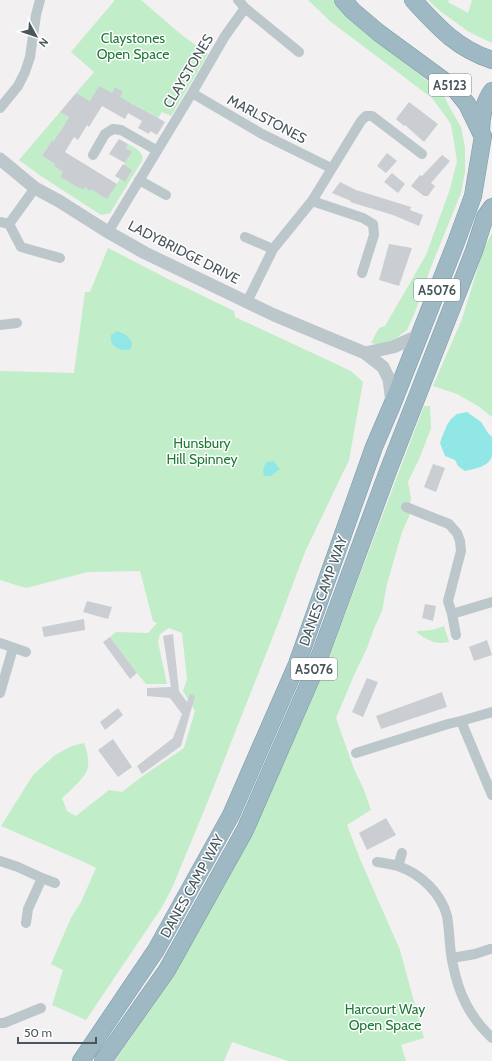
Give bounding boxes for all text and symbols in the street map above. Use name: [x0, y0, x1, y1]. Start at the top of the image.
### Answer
north arrow: [16, 16, 56, 56]
park label: Claystones Open Space: [97, 29, 169, 63]
street label: CLAYSTONES: [159, 31, 217, 111]
text: N: [36, 35, 52, 50]
road number: A5123: [429, 74, 471, 96]
street label: MARLSTONES: [224, 91, 310, 147]
street label: LADYBRIDGE DRIVE: [125, 216, 243, 288]
road number: A5076: [414, 279, 460, 301]
park label: Hunsbury Hill Spinney: [166, 434, 238, 468]
street label: DANES CAMP WAY: [295, 533, 352, 648]
road number: A5076: [291, 658, 337, 680]
street label: DANES CAMP WAY: [156, 830, 228, 941]
park label: Harcourt Way Open Space: [345, 1000, 425, 1034]
scale bar: [18, 1019, 96, 1045]
text: 50 m: [24, 1025, 52, 1040]

